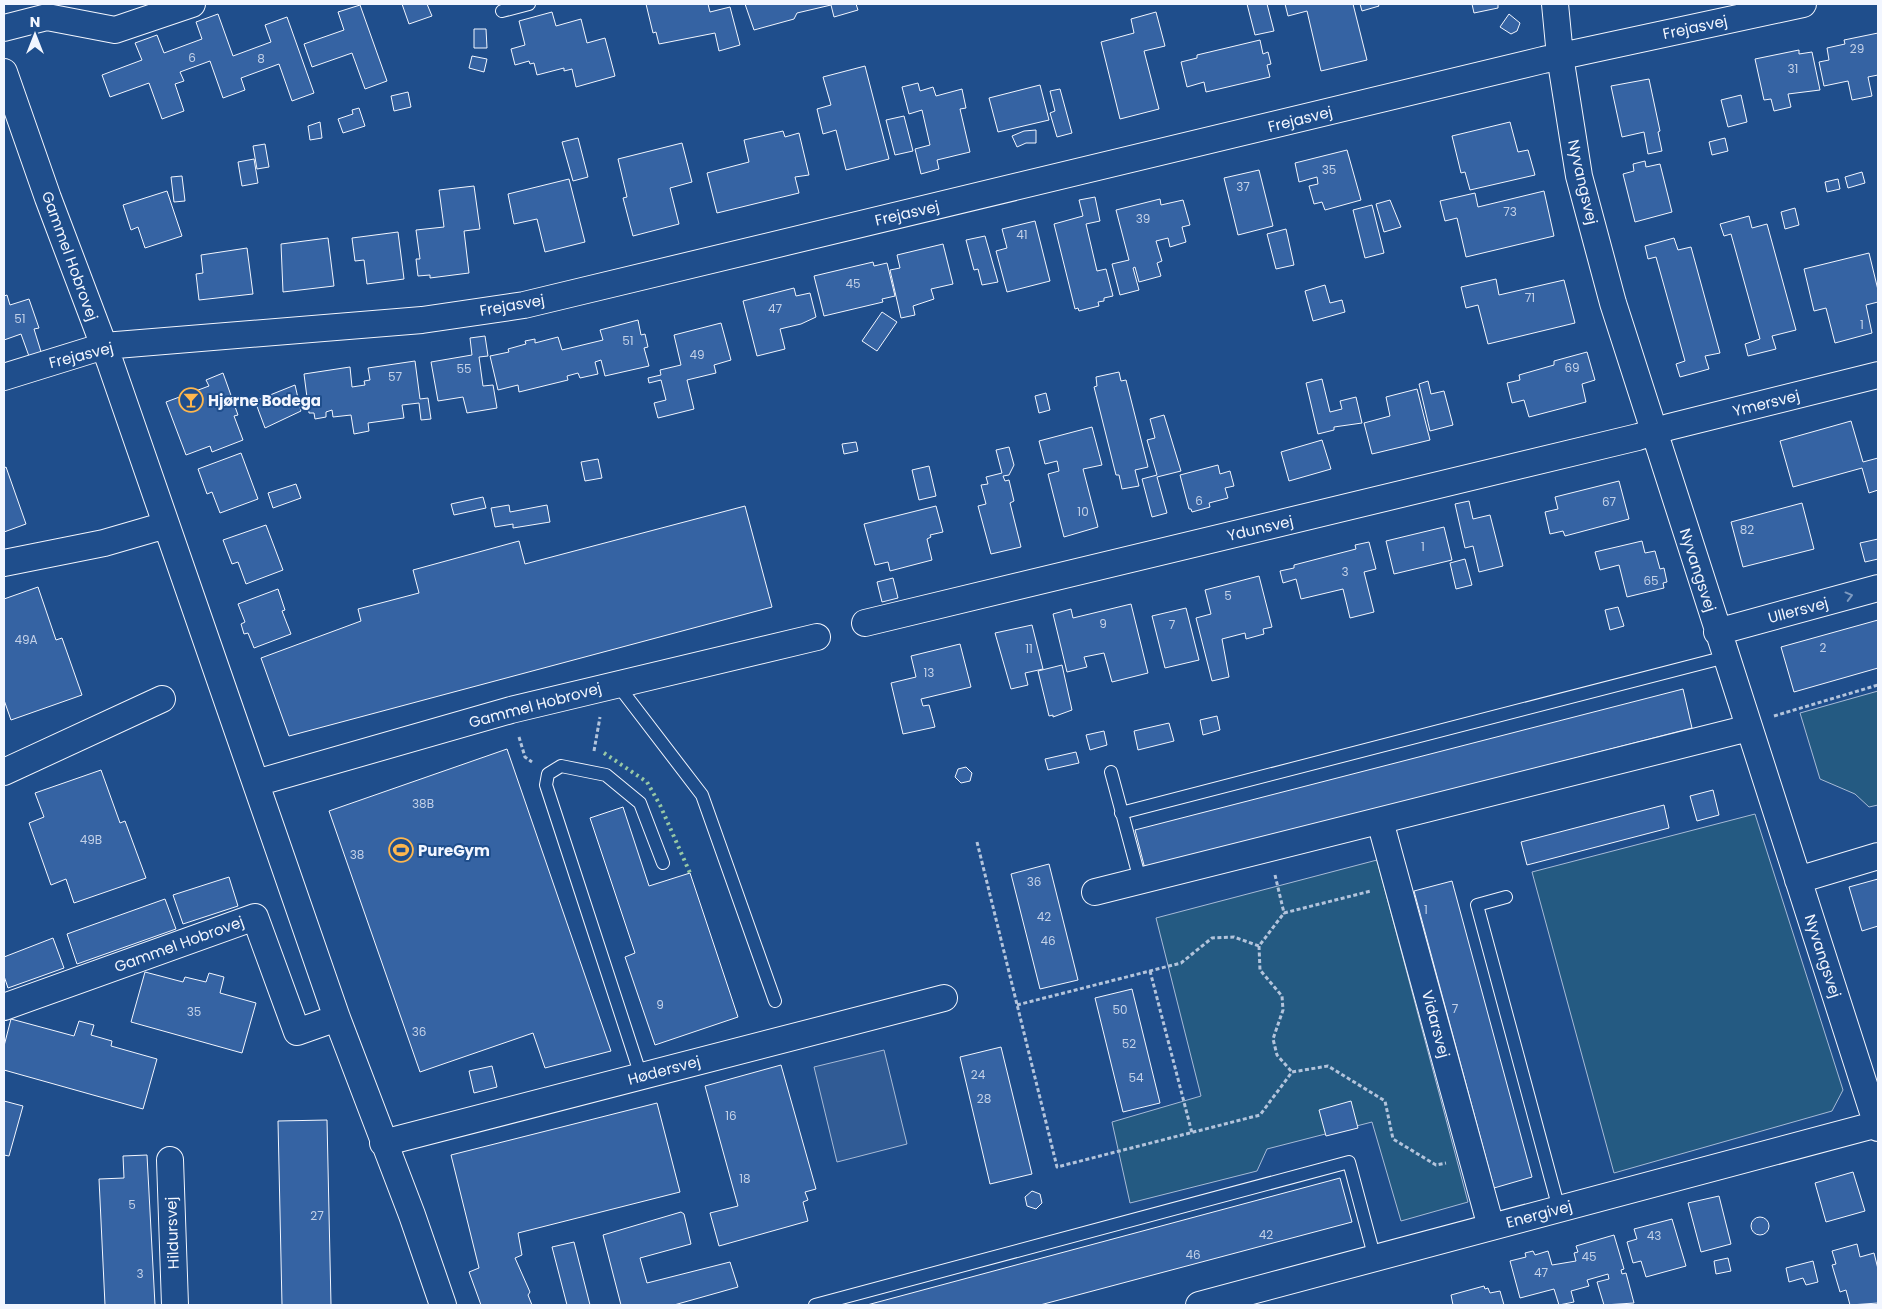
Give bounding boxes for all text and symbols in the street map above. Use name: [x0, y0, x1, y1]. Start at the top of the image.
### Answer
north arrow: [10, 10, 60, 60]
street label: Frejasvej: [1661, 10, 1729, 44]
text: N: [30, 12, 40, 32]
house number: 29: [1850, 40, 1864, 57]
house number: 6: [188, 49, 196, 66]
house number: 8: [257, 50, 265, 67]
house number: 31: [1788, 60, 1798, 77]
street label: Frejasvej: [1266, 101, 1334, 137]
street label: Nyvangsvej: [1563, 137, 1603, 227]
house number: 35: [1322, 161, 1336, 178]
house number: 37: [1236, 178, 1250, 195]
street label: Gammel Hobrovej: [37, 188, 103, 324]
street label: Frejasvej: [873, 195, 941, 231]
house number: 73: [1503, 203, 1517, 220]
house number: 39: [1136, 210, 1150, 227]
house number: 41: [1016, 226, 1028, 243]
house number: 45: [845, 275, 861, 292]
street label: Frejasvej: [478, 289, 546, 321]
house number: 71: [1525, 289, 1535, 306]
house number: 47: [768, 300, 782, 317]
house number: 51: [14, 310, 26, 327]
house number: 1: [1860, 316, 1864, 333]
house number: 51: [622, 332, 634, 349]
street label: Frejasvej: [47, 337, 115, 373]
house number: 49: [689, 346, 705, 363]
house number: 69: [1564, 359, 1580, 376]
house number: 55: [456, 360, 472, 377]
house number: 57: [388, 368, 402, 385]
street label: Ymersvej: [1730, 385, 1802, 421]
bar icon: Hjørne Bodega: [178, 387, 204, 413]
place label: Hjørne Bodega: [208, 390, 321, 411]
house number: 6: [1195, 492, 1203, 509]
house number: 67: [1602, 493, 1617, 510]
house number: 10: [1077, 503, 1089, 520]
street label: Ydunsvej: [1225, 510, 1295, 546]
house number: 82: [1740, 521, 1754, 538]
street label: Nyvangsvej: [1675, 526, 1721, 614]
house number: 1: [1421, 538, 1425, 555]
house number: 3: [1341, 563, 1349, 580]
house number: 65: [1643, 572, 1659, 589]
house number: 5: [1224, 587, 1232, 604]
one-way arrow: [1844, 591, 1853, 602]
street label: Ullersvej: [1765, 592, 1831, 628]
house number: 9: [1099, 615, 1107, 632]
house number: 7: [1169, 616, 1176, 633]
house number: 49A: [14, 631, 38, 648]
house number: 2: [1820, 639, 1827, 656]
house number: 11: [1025, 640, 1033, 657]
house number: 13: [924, 664, 934, 681]
street label: Gammel Hobrovej: [466, 677, 604, 733]
house number: 38B: [412, 795, 434, 812]
house number: 49B: [80, 831, 102, 848]
sports icon: PureGym: [388, 837, 414, 863]
place label: PureGym: [418, 840, 490, 861]
house number: 38: [350, 846, 364, 863]
house number: 36: [1027, 873, 1041, 890]
house number: 1: [1424, 901, 1428, 918]
house number: 42: [1037, 908, 1051, 925]
street label: Gammel Hobrovej: [111, 911, 247, 977]
street label: Nyvangsvej: [1800, 912, 1846, 1000]
house number: 46: [1040, 932, 1056, 949]
street label: Vidarsvej: [1417, 988, 1455, 1060]
house number: 9: [656, 996, 664, 1013]
house number: 7: [1452, 1000, 1459, 1017]
house number: 50: [1112, 1001, 1128, 1018]
house number: 35: [187, 1003, 201, 1020]
house number: 36: [412, 1023, 426, 1040]
house number: 52: [1122, 1035, 1136, 1052]
street label: Hødersvej: [625, 1050, 703, 1090]
house number: 24: [971, 1066, 986, 1083]
house number: 54: [1128, 1069, 1144, 1086]
house number: 28: [977, 1090, 991, 1107]
house number: 16: [725, 1107, 737, 1124]
house number: 18: [739, 1170, 751, 1187]
street label: Energivej: [1504, 1195, 1574, 1233]
house number: 5: [128, 1196, 136, 1213]
street label: Hildursvej: [160, 1196, 184, 1270]
house number: 27: [310, 1207, 324, 1224]
house number: 42: [1259, 1226, 1273, 1243]
house number: 43: [1647, 1227, 1661, 1244]
house number: 46: [1185, 1246, 1201, 1263]
house number: 45: [1581, 1248, 1597, 1265]
house number: 47: [1534, 1264, 1548, 1281]
house number: 3: [136, 1265, 144, 1282]

